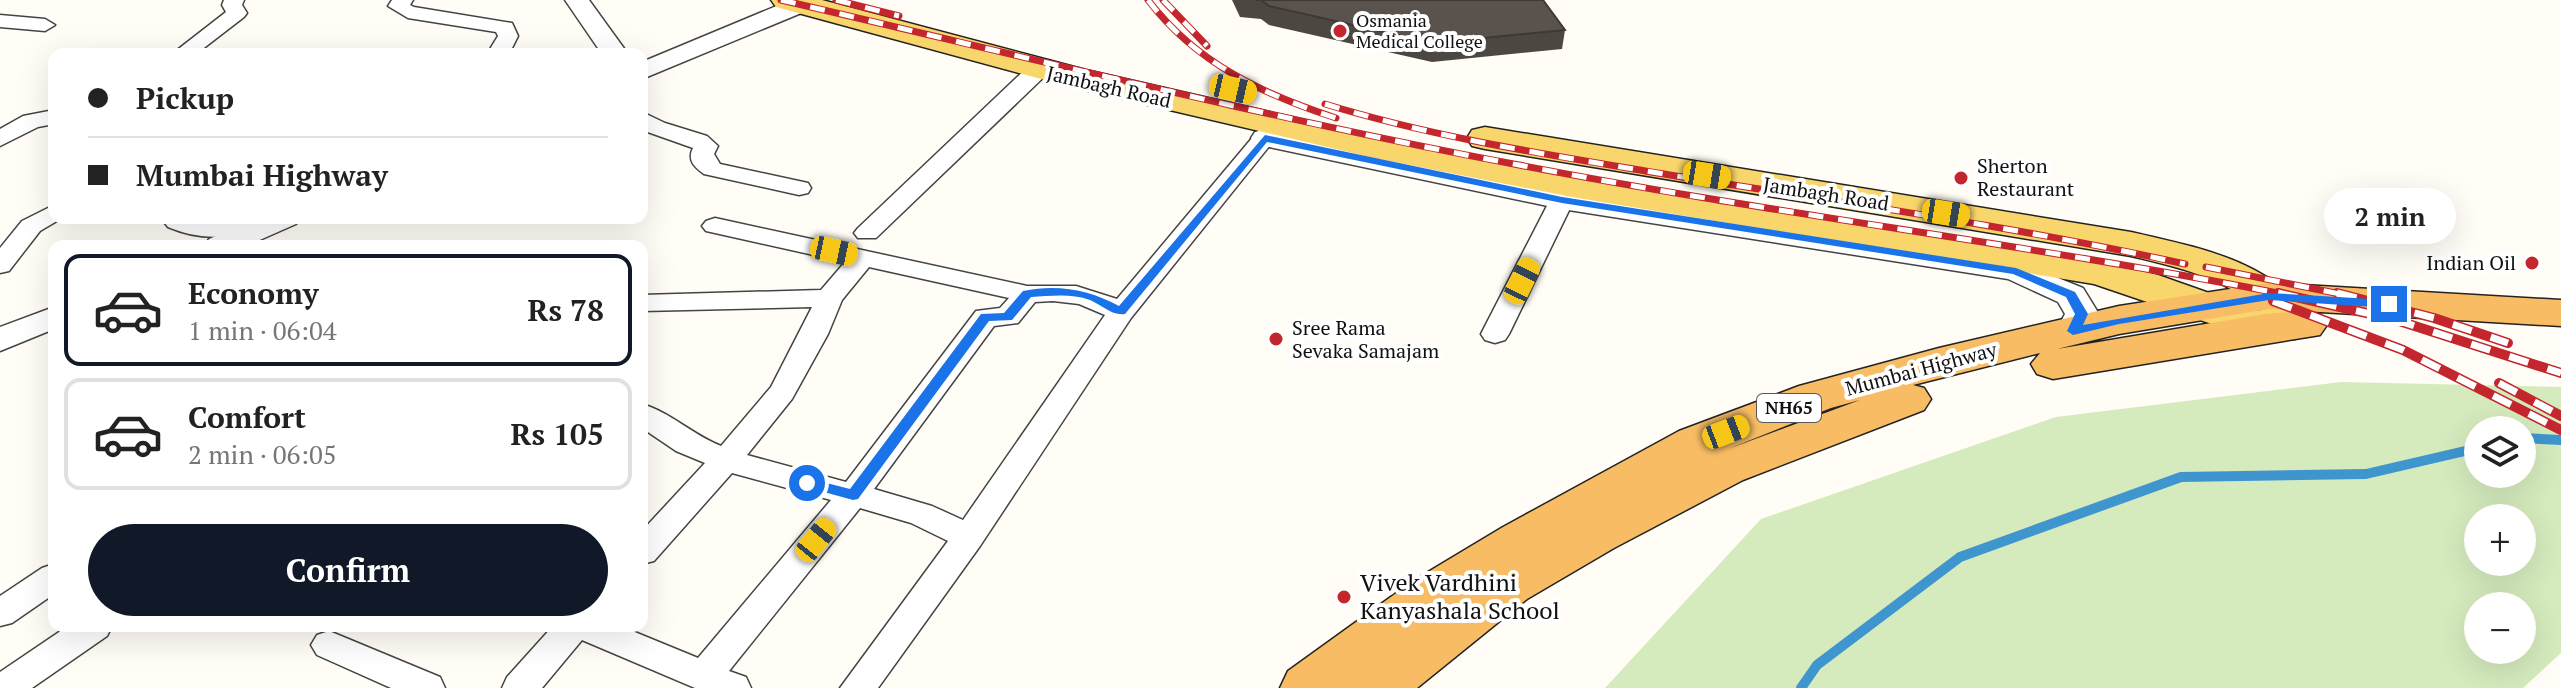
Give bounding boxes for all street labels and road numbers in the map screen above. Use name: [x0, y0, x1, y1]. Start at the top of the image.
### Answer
street label: Jambagh Road: [1044, 59, 1174, 114]
street label: Jambagh Road: [1761, 170, 1891, 217]
street label: Mumbai Highway: [1842, 335, 2000, 402]
road number: NH65: [1757, 394, 1821, 422]

